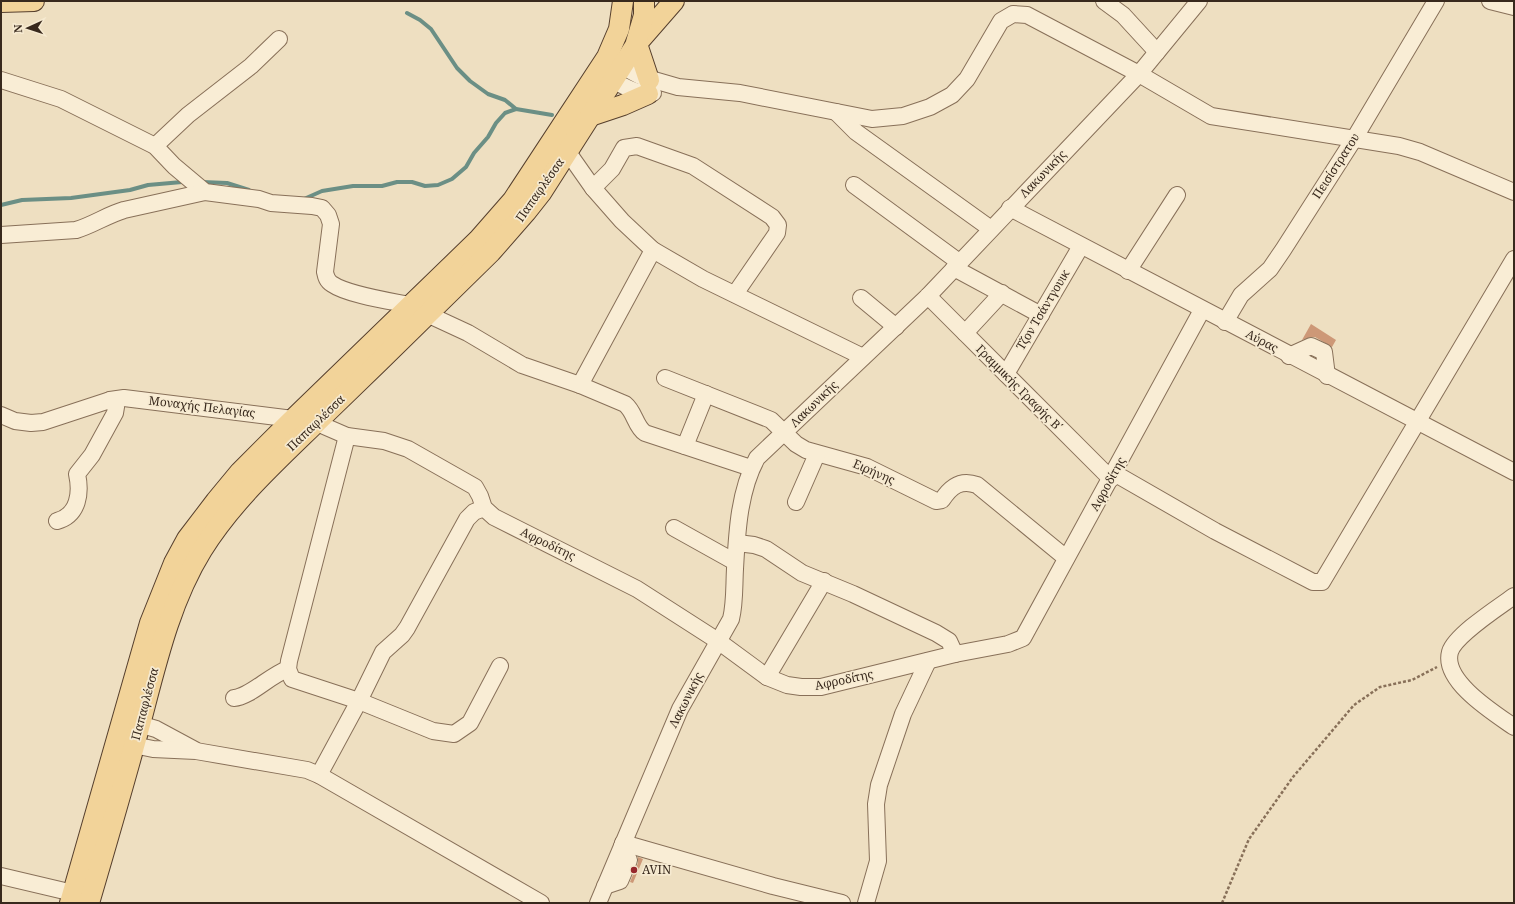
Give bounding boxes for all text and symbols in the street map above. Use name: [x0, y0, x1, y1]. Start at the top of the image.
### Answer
north arrow: [8, 8, 48, 48]
text: N: [10, 23, 25, 33]
street label: Πεισίστρατου: [1308, 129, 1363, 202]
street label: Λακωνικής: [1015, 146, 1070, 201]
street label: Παπαφλέσσα: [511, 154, 568, 225]
street label: Τζον Τσάντγουικ: [1012, 266, 1074, 353]
street label: Αύρας: [1243, 325, 1282, 356]
street label: Γραμμικής Γραφής Β΄: [972, 341, 1067, 435]
street label: Λακωνικής: [786, 376, 842, 431]
street label: Παπαφλέσσα: [283, 390, 349, 455]
street label: Μοναχής Πελαγίας: [148, 392, 257, 422]
street label: Αφροδίτης: [1086, 453, 1129, 514]
street label: Ειρήνης: [850, 455, 898, 488]
street label: Αφροδίτης: [518, 523, 579, 564]
street label: Παπαφλέσσα: [127, 665, 162, 742]
street label: Αφροδίτης: [813, 665, 875, 694]
street label: Λακωνικής: [664, 669, 707, 731]
place label: AVIN: [642, 861, 671, 878]
marker: AVIN: [629, 865, 639, 875]

